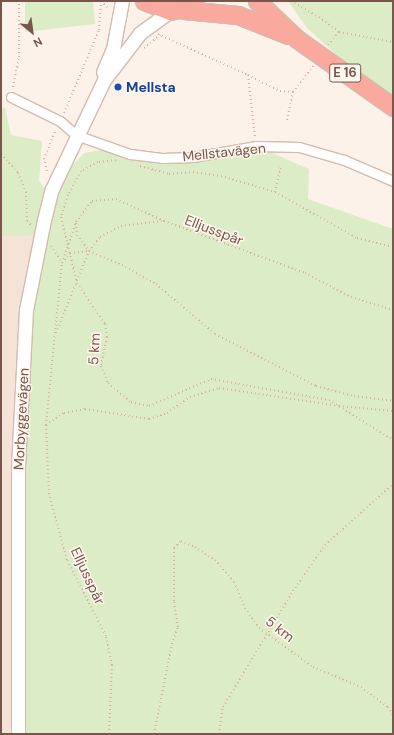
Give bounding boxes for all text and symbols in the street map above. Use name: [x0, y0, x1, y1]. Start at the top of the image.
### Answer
north arrow: [12, 12, 52, 52]
text: N: [31, 34, 45, 51]
road number: E 16: [329, 62, 361, 84]
place label: Mellsta: [126, 79, 176, 95]
marker: Mellsta: [113, 82, 123, 92]
street label: Mellstavägen: [182, 139, 266, 165]
street label: Elljusspår: [182, 211, 246, 249]
street label: 5 km: [85, 333, 103, 365]
street label: Morbyggevägen: [10, 368, 32, 470]
street label: Elljusspår: [67, 545, 109, 607]
street label: 5 km: [262, 613, 298, 645]

